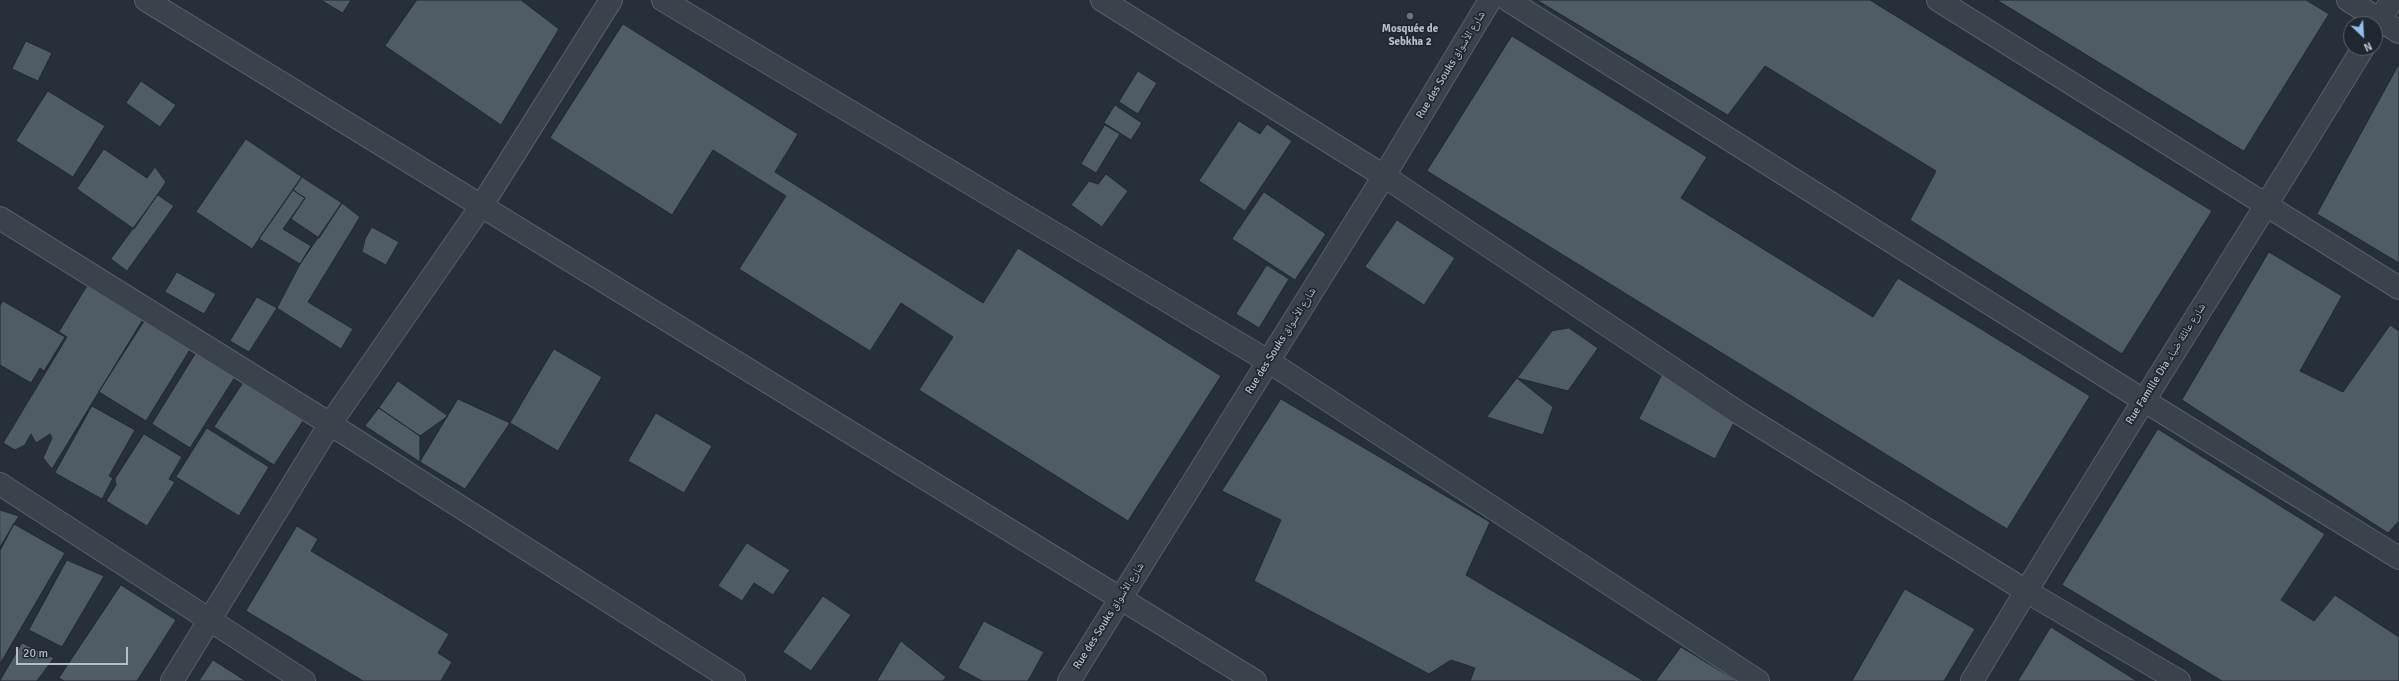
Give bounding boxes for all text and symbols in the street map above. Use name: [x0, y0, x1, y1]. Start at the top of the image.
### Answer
street label: Rue des Souks شارع الأسواق: [1414, 9, 1488, 121]
marker: Mosquée de Sebkha 2: [1405, 11, 1415, 21]
north arrow: [2343, 16, 2383, 56]
place label: Mosquée de Sebkha 2: [1382, 22, 1438, 48]
text: N: [2362, 39, 2374, 54]
street label: Rue des Souks شارع الأسواق: [1243, 285, 1319, 397]
street label: Rue Famille Dia شارع عائلة ضياء: [2123, 301, 2209, 427]
street label: Rue des Souks شارع الأسواق: [1071, 560, 1147, 672]
scale bar: [18, 639, 130, 665]
text: 20 m: [23, 646, 48, 661]

